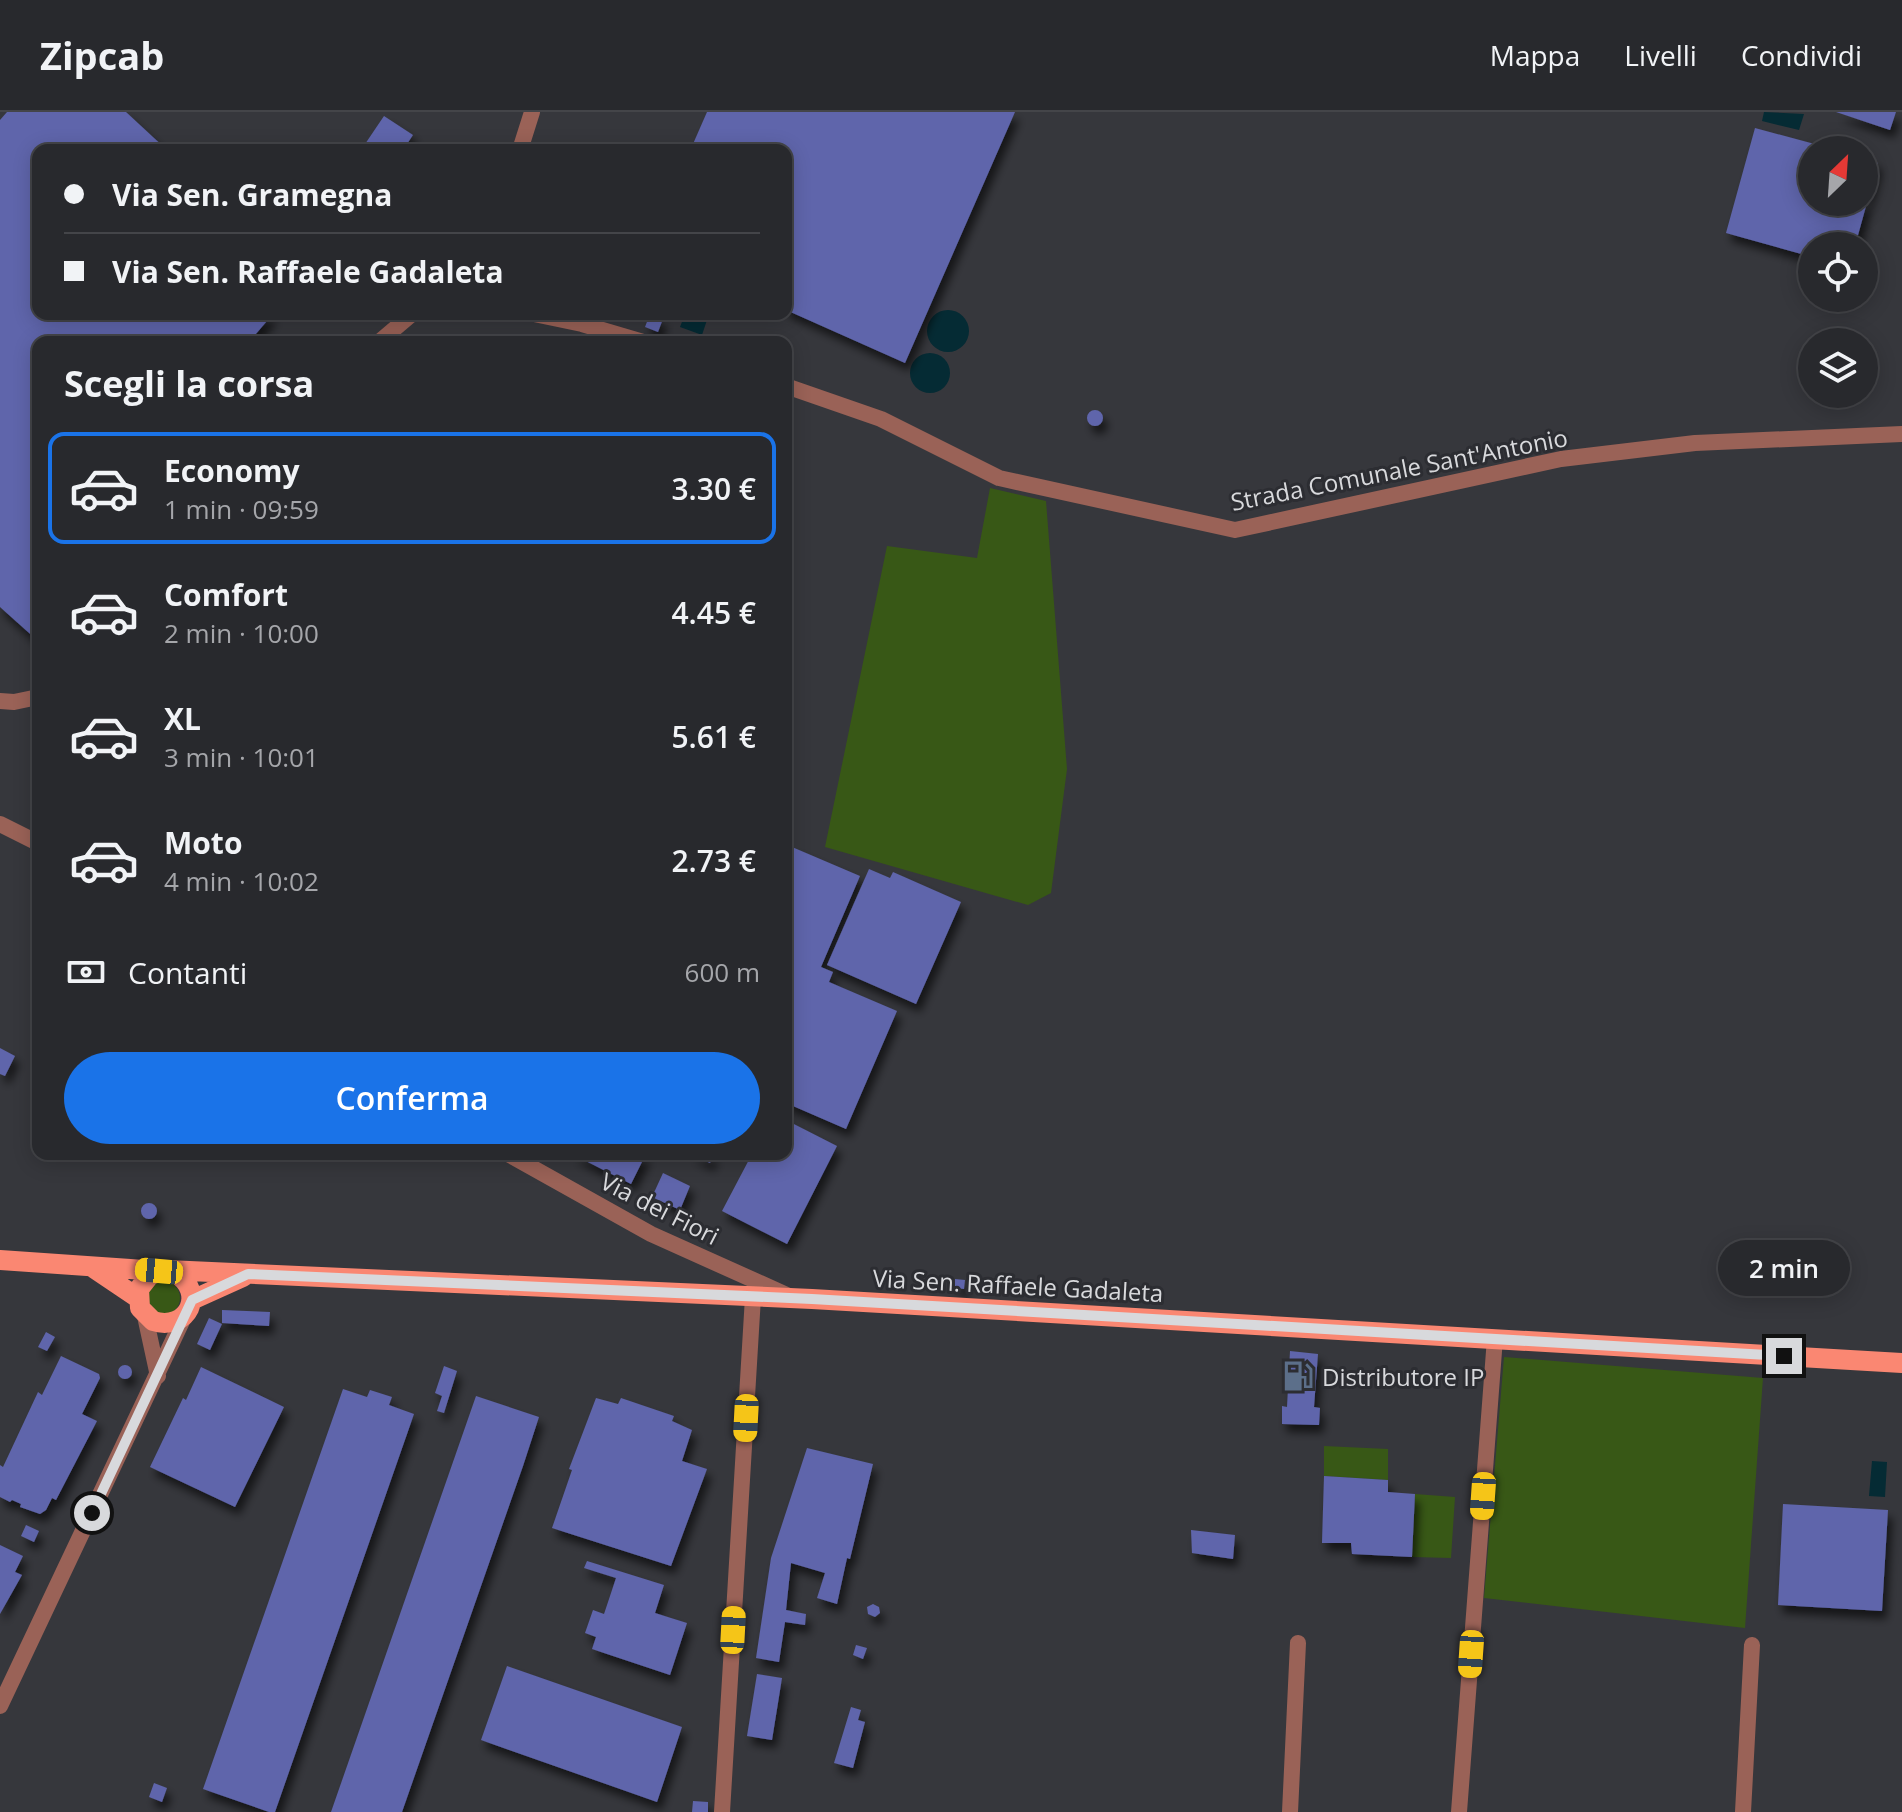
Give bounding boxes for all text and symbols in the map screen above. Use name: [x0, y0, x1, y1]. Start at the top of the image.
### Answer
text: Zipcab: [40, 29, 164, 81]
text: Mappa: [1490, 36, 1580, 74]
text: Livelli: [1624, 36, 1697, 74]
text: Condividi: [1741, 36, 1862, 74]
north arrow: [1798, 136, 1878, 216]
map controls: [1798, 136, 1878, 408]
text: Via Sen. Gramegna: [112, 174, 392, 215]
button: locate: [1798, 232, 1878, 312]
text: Via Sen. Raffaele Gadaleta: [112, 251, 504, 292]
button: layers: [1798, 328, 1878, 408]
text: Scegli la corsa: [64, 359, 314, 408]
street label: Strada Comunale Sant'Antonio: [1228, 420, 1570, 518]
text: Economy: [164, 450, 300, 491]
icon: car: [68, 452, 140, 524]
text: 3.30 €: [671, 468, 756, 509]
text: 1 min · 09:59: [164, 491, 319, 527]
text: Comfort: [164, 574, 288, 615]
icon: car: [68, 576, 140, 648]
text: 4.45 €: [671, 592, 756, 633]
text: 2 min · 10:00: [164, 615, 319, 651]
text: XL: [164, 698, 201, 739]
icon: car: [68, 700, 140, 772]
text: 5.61 €: [671, 716, 756, 757]
text: 3 min · 10:01: [164, 739, 319, 775]
text: Moto: [164, 822, 242, 863]
icon: car: [68, 824, 140, 896]
text: 2.73 €: [671, 840, 756, 881]
text: 4 min · 10:02: [164, 863, 319, 899]
icon: cash: [64, 950, 108, 994]
text: Contanti: [128, 952, 247, 993]
text: 600 m: [685, 954, 760, 990]
button: Conferma: [64, 1052, 760, 1144]
street label: Via dei Fiori: [595, 1164, 725, 1252]
callout: 2 min: [1718, 1240, 1850, 1296]
text: 2 min: [1749, 1250, 1819, 1286]
car: [134, 1257, 184, 1285]
street label: Via Sen. Raffaele Gadaleta: [872, 1261, 1164, 1309]
route end: [1766, 1338, 1802, 1374]
fuel station icon: Distributore IP: [1281, 1359, 1315, 1393]
place label: Distributore IP: [1322, 1360, 1484, 1393]
car: [733, 1393, 759, 1443]
car: [1469, 1471, 1497, 1521]
route start: [74, 1495, 110, 1531]
car: [720, 1605, 746, 1655]
car: [1457, 1629, 1485, 1679]

